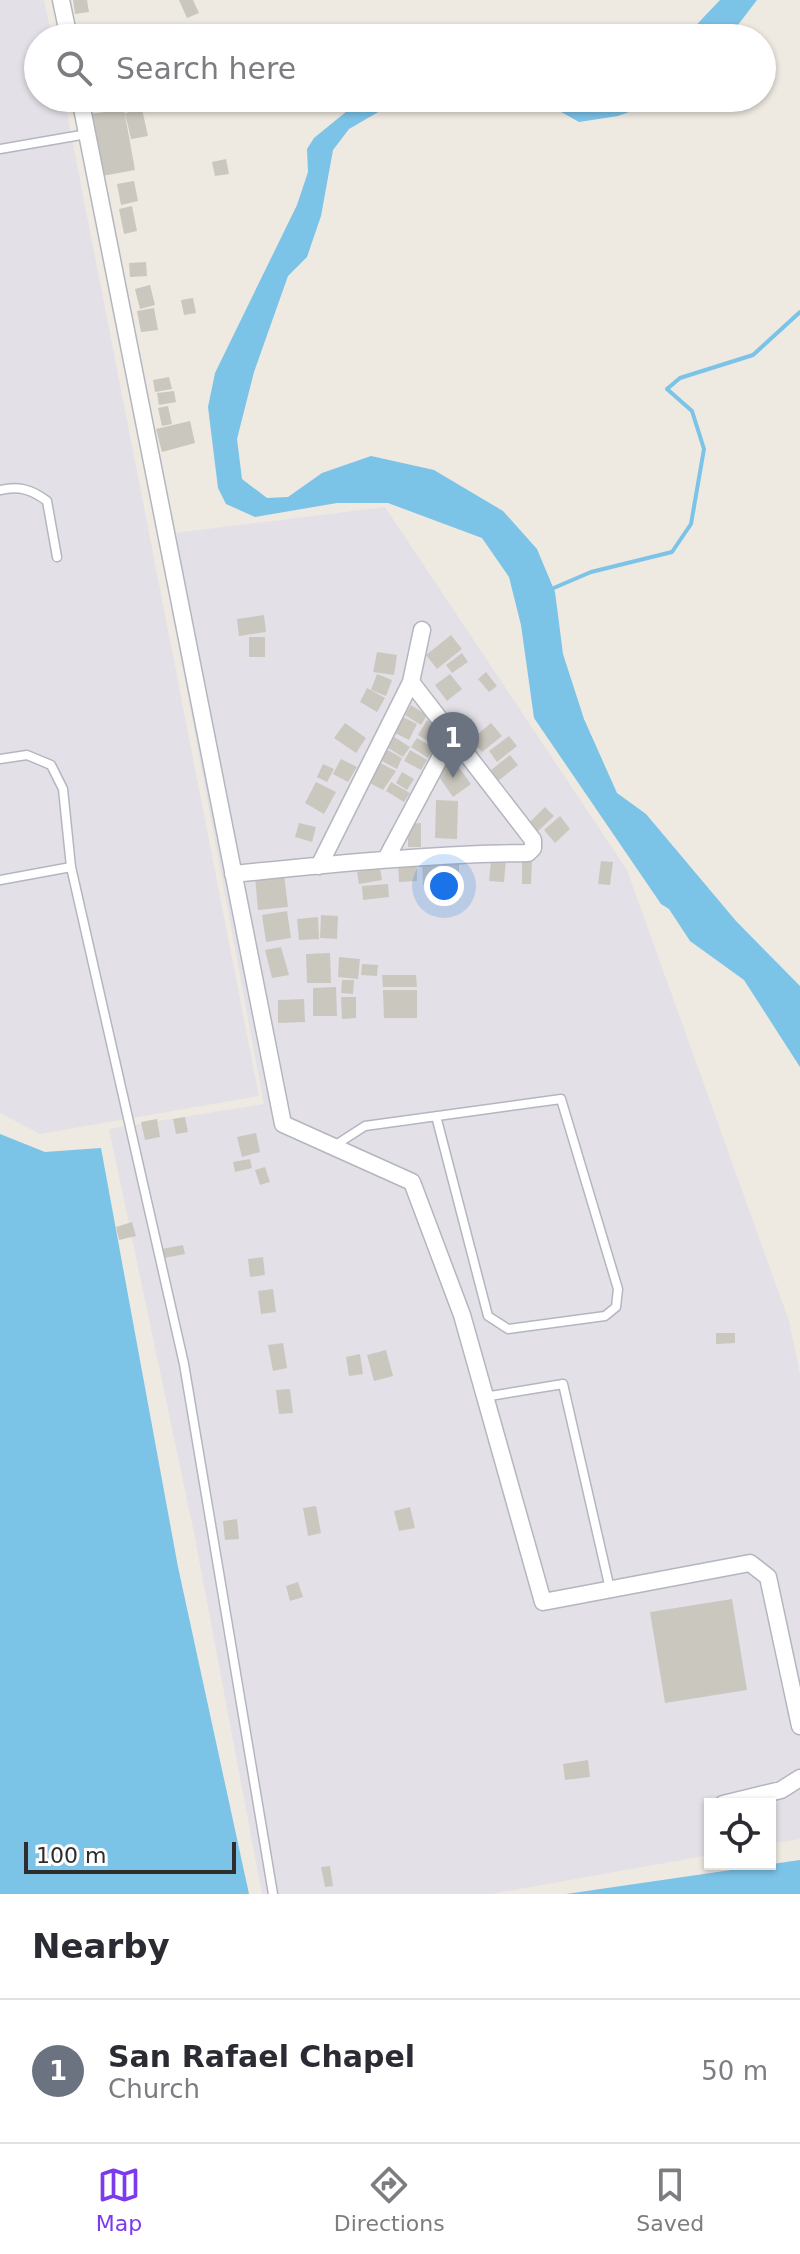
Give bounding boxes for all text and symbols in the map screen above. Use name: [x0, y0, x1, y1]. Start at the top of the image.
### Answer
search box: [24, 24, 776, 112]
icon: search: [52, 46, 96, 90]
text: Search here: [116, 51, 296, 86]
pin: 1: [427, 712, 479, 778]
your location: [424, 866, 464, 906]
map controls: [704, 1798, 776, 1870]
button: locate: [704, 1798, 776, 1870]
scale bar: [24, 1838, 236, 1874]
text: 100 m: [36, 1843, 106, 1868]
text: Nearby: [32, 1926, 170, 1966]
text: San Rafael Chapel: [108, 2039, 415, 2074]
text: 1: [49, 2056, 67, 2086]
text: 50 m: [701, 2056, 768, 2086]
text: Church: [108, 2074, 200, 2104]
tab: Map: [96, 2163, 142, 2236]
tab: Directions: [334, 2163, 445, 2236]
tab: Saved: [636, 2163, 704, 2236]

